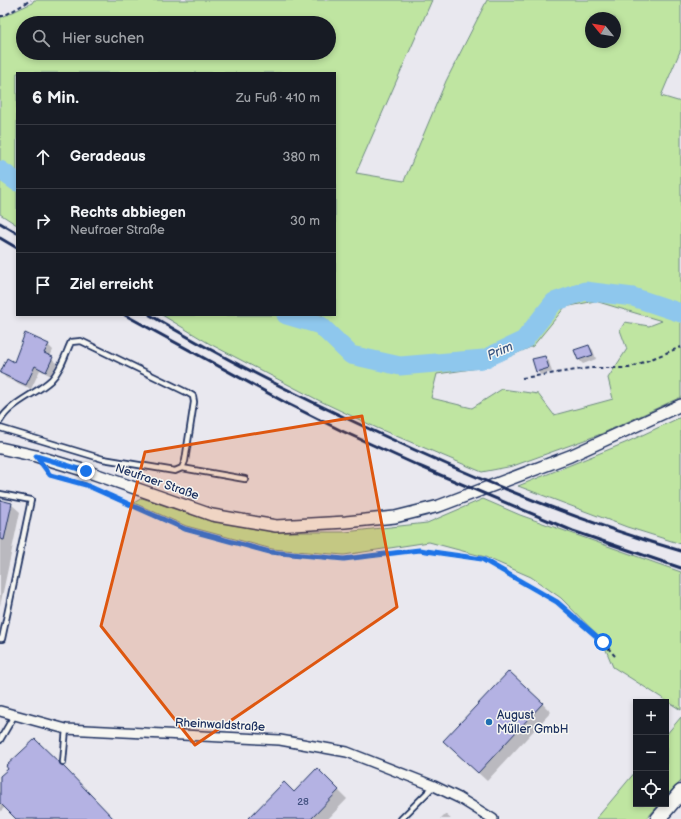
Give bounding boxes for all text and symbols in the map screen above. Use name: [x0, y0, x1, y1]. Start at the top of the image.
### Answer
north arrow: [585, 12, 621, 48]
search box: [16, 16, 336, 60]
icon: search: [30, 27, 52, 49]
text: Hier suchen: [62, 29, 144, 48]
text: 6 Min.: [32, 88, 79, 108]
text: Zu Fuß · 410 m: [236, 90, 320, 106]
icon: ahead: [32, 146, 54, 168]
text: Geradeaus: [70, 147, 146, 166]
text: 380 m: [283, 149, 320, 165]
text: Rechts abbiegen: [70, 203, 186, 222]
icon: right: [32, 210, 54, 232]
text: 30 m: [290, 213, 320, 229]
text: Neufraer Straße: [70, 222, 165, 238]
icon: arrive: [32, 274, 54, 296]
text: Ziel erreicht: [70, 275, 153, 294]
water label: Prim: [485, 338, 516, 364]
street label: Neufraer Straße: [113, 461, 201, 503]
route end: [77, 462, 95, 480]
route start: [594, 633, 612, 651]
map controls: [633, 699, 669, 807]
button: +: [633, 699, 669, 735]
place label: August Müller GmbH: [497, 708, 569, 737]
street label: Rheinwaldstraße: [175, 715, 265, 735]
marker: August Müller GmbH: [484, 717, 494, 727]
button: −: [633, 735, 669, 771]
button: locate: [633, 771, 669, 807]
house number: 28: [297, 796, 309, 808]

